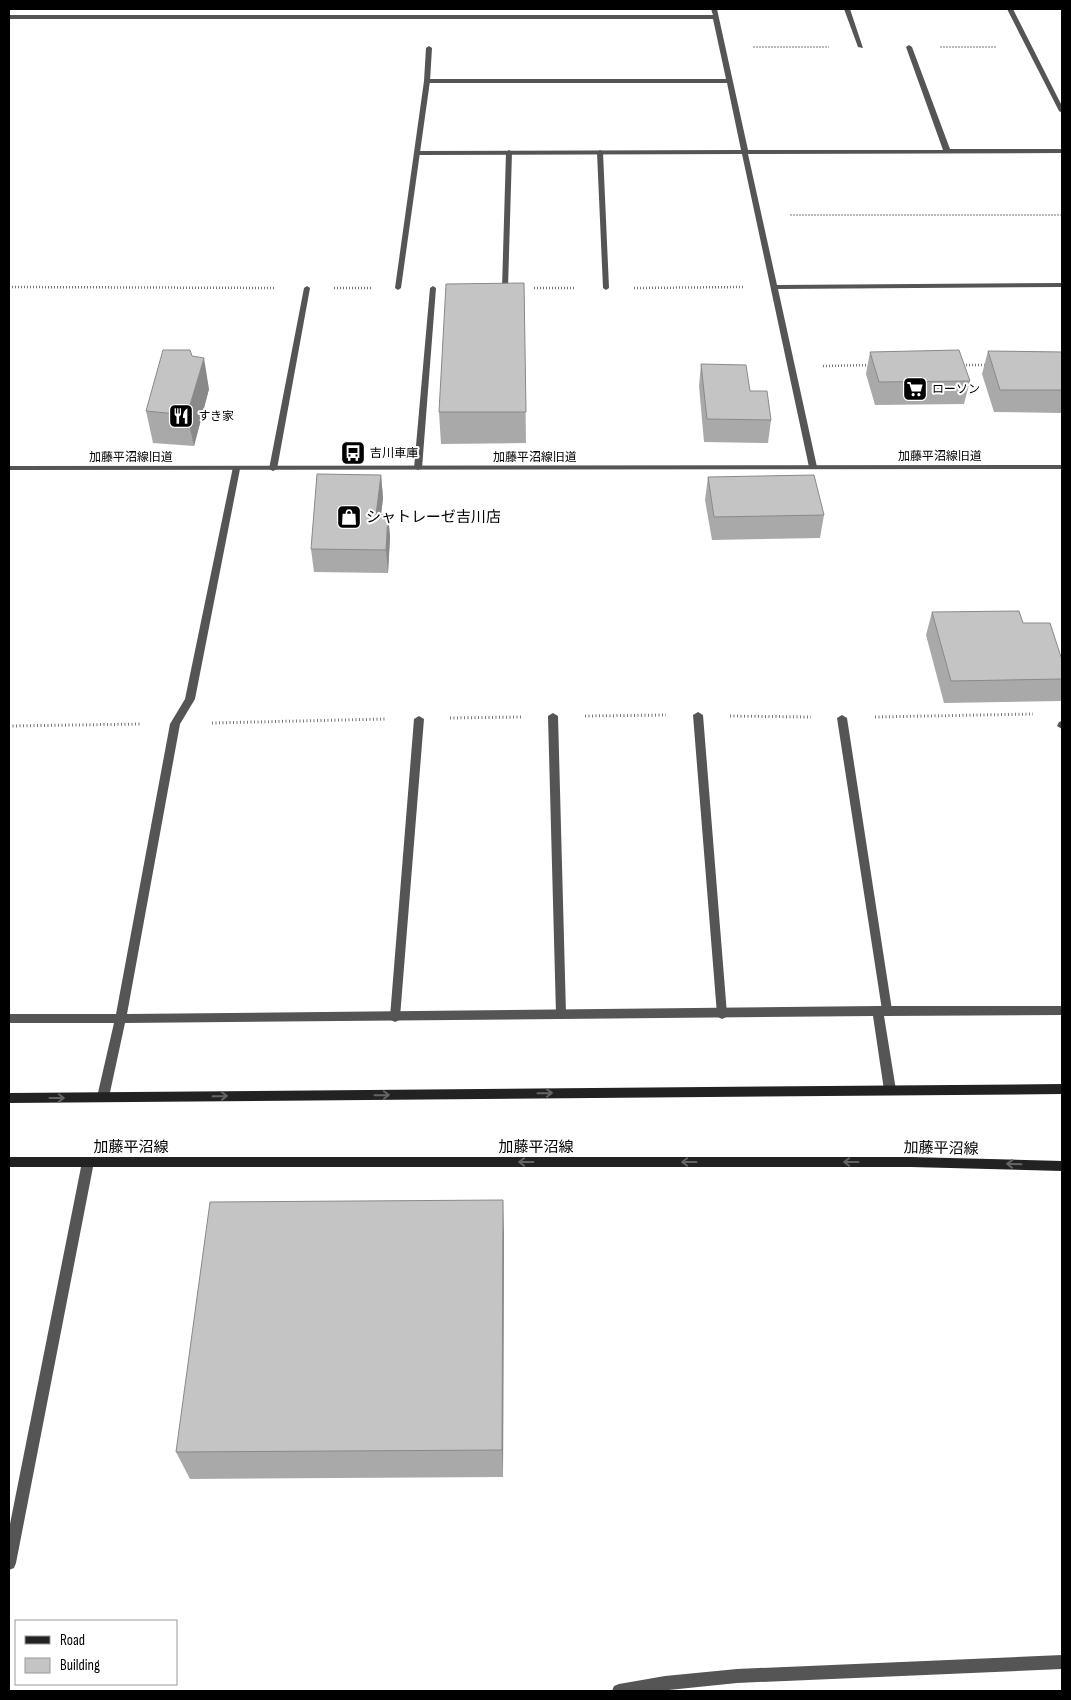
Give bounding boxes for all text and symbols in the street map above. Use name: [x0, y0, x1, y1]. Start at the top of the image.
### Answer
supermarket icon: ローソン: [902, 376, 928, 402]
place label: ローソン: [932, 382, 980, 397]
restaurant icon: すき家: [168, 403, 194, 429]
place label: すき家: [198, 409, 234, 424]
bus stop icon: 吉川車庫: [340, 440, 366, 466]
place label: 吉川車庫: [370, 446, 418, 461]
street label: 加藤平沼線旧道: [898, 449, 982, 464]
street label: 加藤平沼線旧道: [89, 450, 173, 465]
street label: 加藤平沼線旧道: [493, 450, 577, 465]
shop icon: シャトレーゼ吉川店: [336, 504, 362, 530]
place label: シャトレーゼ吉川店: [366, 508, 501, 527]
one-way arrow: [536, 1088, 553, 1098]
one-way arrow: [374, 1090, 390, 1099]
one-way arrow: [212, 1091, 228, 1101]
one-way arrow: [49, 1093, 65, 1103]
street label: 加藤平沼線: [93, 1138, 169, 1157]
street label: 加藤平沼線: [498, 1138, 574, 1157]
street label: 加藤平沼線: [903, 1138, 979, 1159]
one-way arrow: [518, 1157, 534, 1167]
one-way arrow: [681, 1157, 697, 1167]
one-way arrow: [843, 1157, 860, 1167]
one-way arrow: [1006, 1160, 1022, 1169]
legend: [15, 1620, 178, 1685]
text: Road: [60, 1631, 85, 1650]
text: Building: [60, 1656, 100, 1675]

